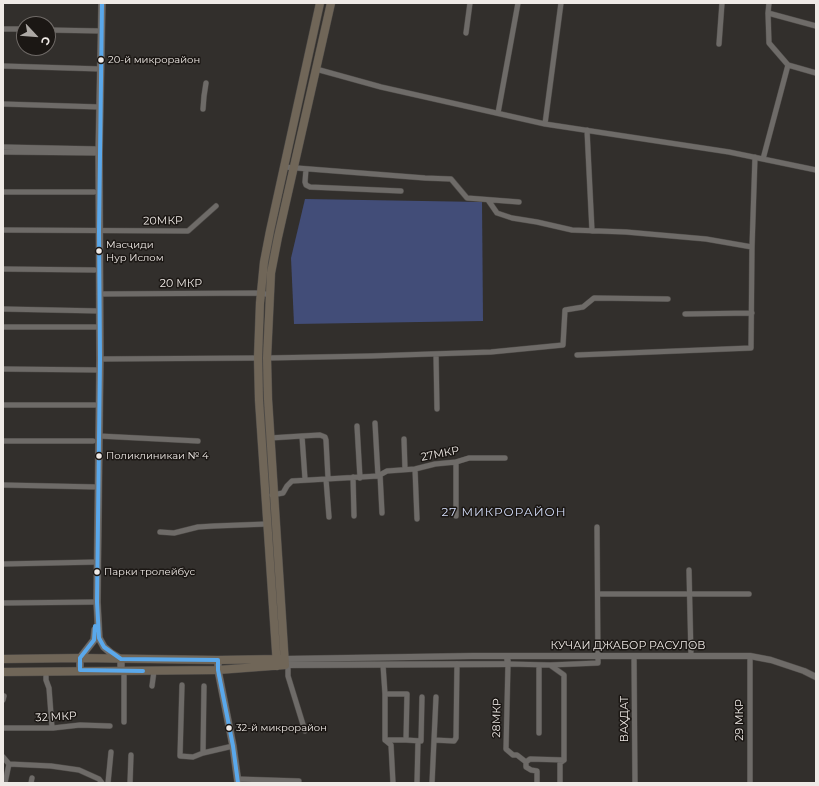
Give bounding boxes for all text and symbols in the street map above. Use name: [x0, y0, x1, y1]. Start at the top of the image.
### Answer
north arrow: [16, 16, 56, 56]
text: С: [38, 34, 54, 47]
place label: 20-й микрорайон: [108, 54, 200, 66]
marker: 20-й микрорайон: [96, 55, 106, 65]
street label: 20МКР: [143, 214, 183, 228]
place label: Масҷиди Нур Ислом: [106, 239, 164, 262]
marker: Масҷиди Нур Ислом: [94, 246, 104, 256]
street label: 20 МКР: [160, 277, 202, 291]
street label: 27МКР: [420, 444, 460, 464]
place label: Поликлиникаи № 4: [106, 450, 209, 462]
marker: Поликлиникаи № 4: [94, 451, 104, 461]
district label: 27 МИКРОРАЙОН: [441, 505, 567, 519]
place label: Парки тролейбус: [104, 566, 195, 578]
marker: Парки тролейбус: [92, 567, 102, 577]
street label: КУЧАИ ДЖАБОР РАСУЛОВ: [550, 639, 706, 653]
street label: ВАҲДАТ: [618, 696, 632, 742]
street label: 28МКР: [490, 698, 504, 738]
street label: 29 МКР: [733, 699, 747, 741]
street label: 32 МКР: [35, 709, 77, 725]
place label: 32-й микрорайон: [236, 722, 327, 734]
marker: 32-й микрорайон: [224, 723, 234, 733]

